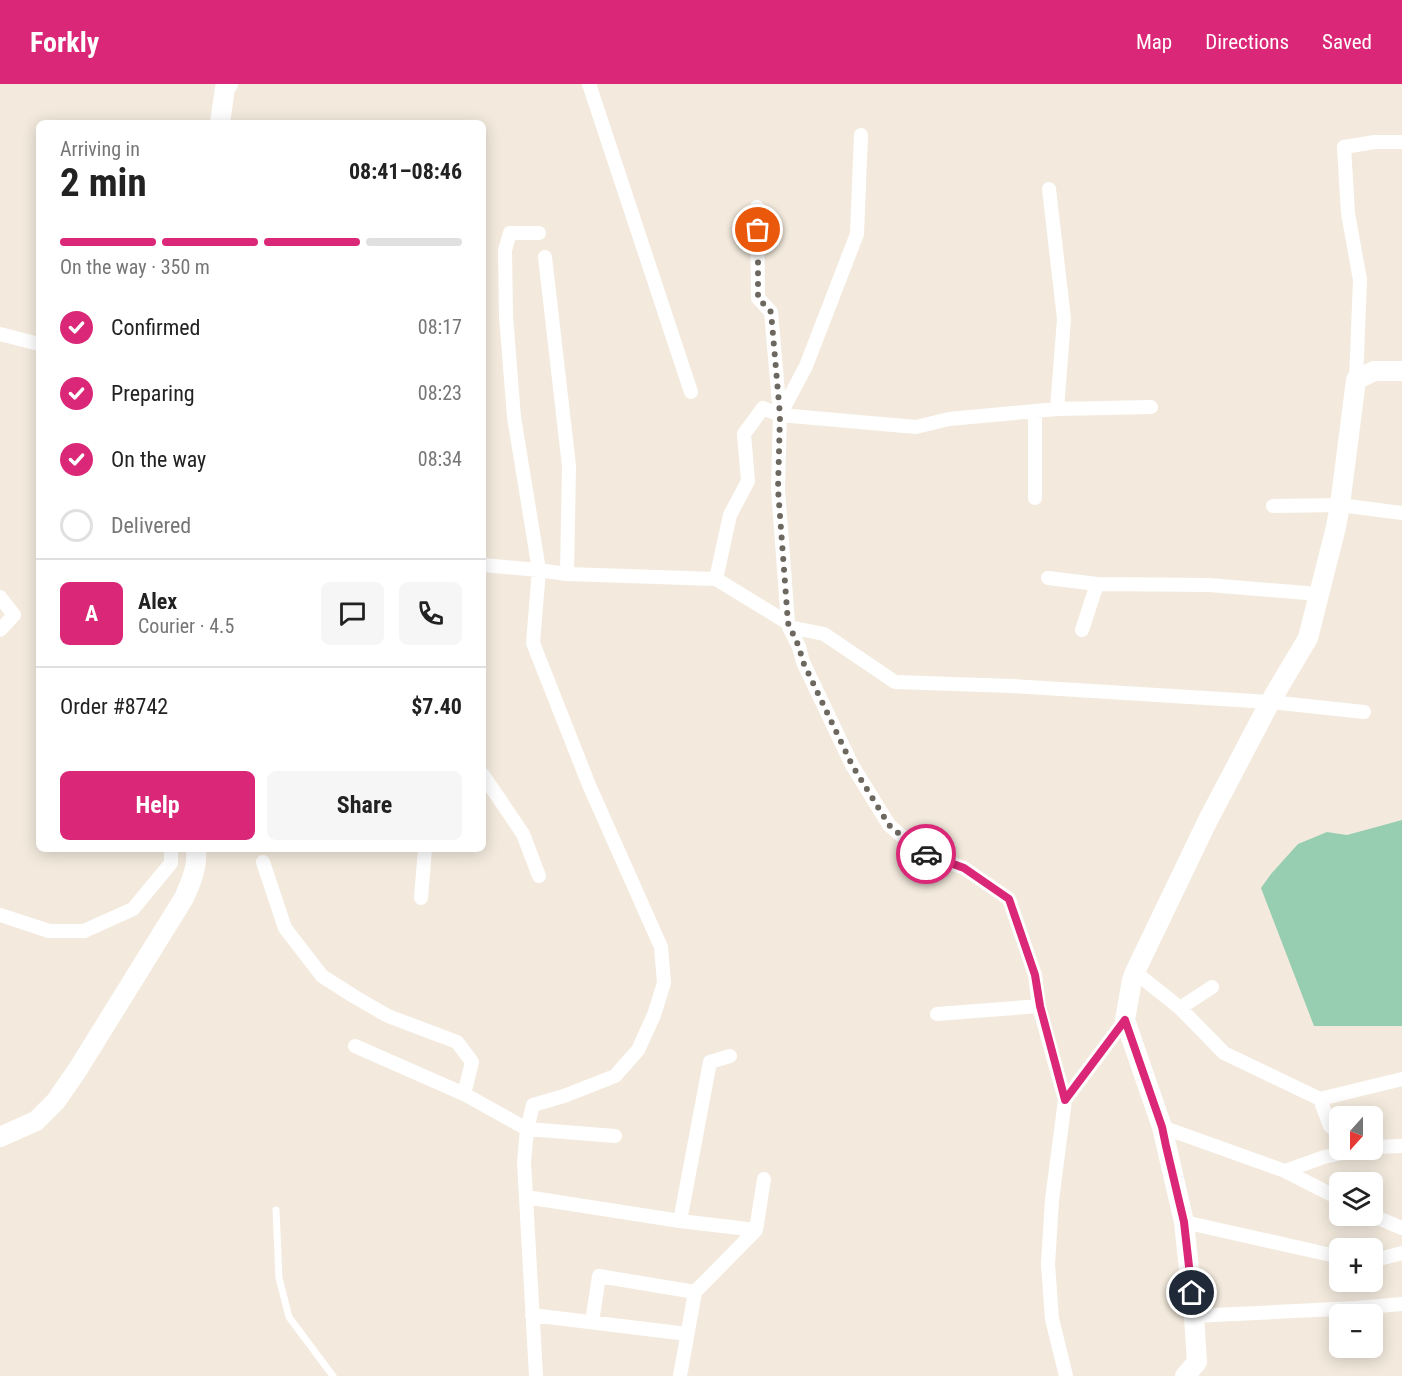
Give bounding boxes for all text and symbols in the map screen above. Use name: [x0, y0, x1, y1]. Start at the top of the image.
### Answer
text: Forkly: [30, 26, 99, 59]
text: Map: [1136, 30, 1172, 54]
text: Directions: [1205, 30, 1289, 54]
text: Saved: [1322, 30, 1372, 54]
text: Arriving in: [60, 137, 140, 161]
text: 08:41–08:46: [349, 159, 462, 184]
text: 2 min: [60, 160, 147, 206]
pin: [732, 204, 783, 255]
icon: bag: [741, 213, 774, 246]
text: On the way · 350 m: [60, 255, 210, 279]
icon: check: [60, 311, 93, 344]
text: Confirmed: [111, 315, 200, 340]
text: 08:17: [418, 315, 462, 339]
icon: check: [60, 377, 93, 410]
text: Preparing: [111, 381, 195, 406]
text: 08:23: [418, 381, 462, 405]
icon: check: [60, 443, 93, 476]
text: On the way: [111, 447, 206, 472]
text: 08:34: [418, 447, 462, 471]
text: Delivered: [111, 513, 191, 538]
button: chat: [321, 582, 384, 645]
button: phone: [399, 582, 462, 645]
text: Alex: [138, 589, 177, 614]
text: A: [85, 601, 98, 626]
text: Courier · 4.5: [138, 614, 234, 638]
text: Order #8742: [60, 694, 168, 719]
text: $7.40: [411, 694, 462, 719]
button: Help: [60, 771, 255, 840]
button: Share: [267, 771, 462, 840]
courier: [896, 824, 956, 884]
icon: car: [910, 838, 943, 871]
north arrow: [1329, 1106, 1383, 1160]
map controls: [1329, 1106, 1383, 1358]
button: layers: [1329, 1172, 1383, 1226]
button: +: [1329, 1238, 1383, 1292]
pin: [1166, 1267, 1217, 1318]
icon: home: [1175, 1276, 1208, 1309]
button: −: [1329, 1304, 1383, 1358]

